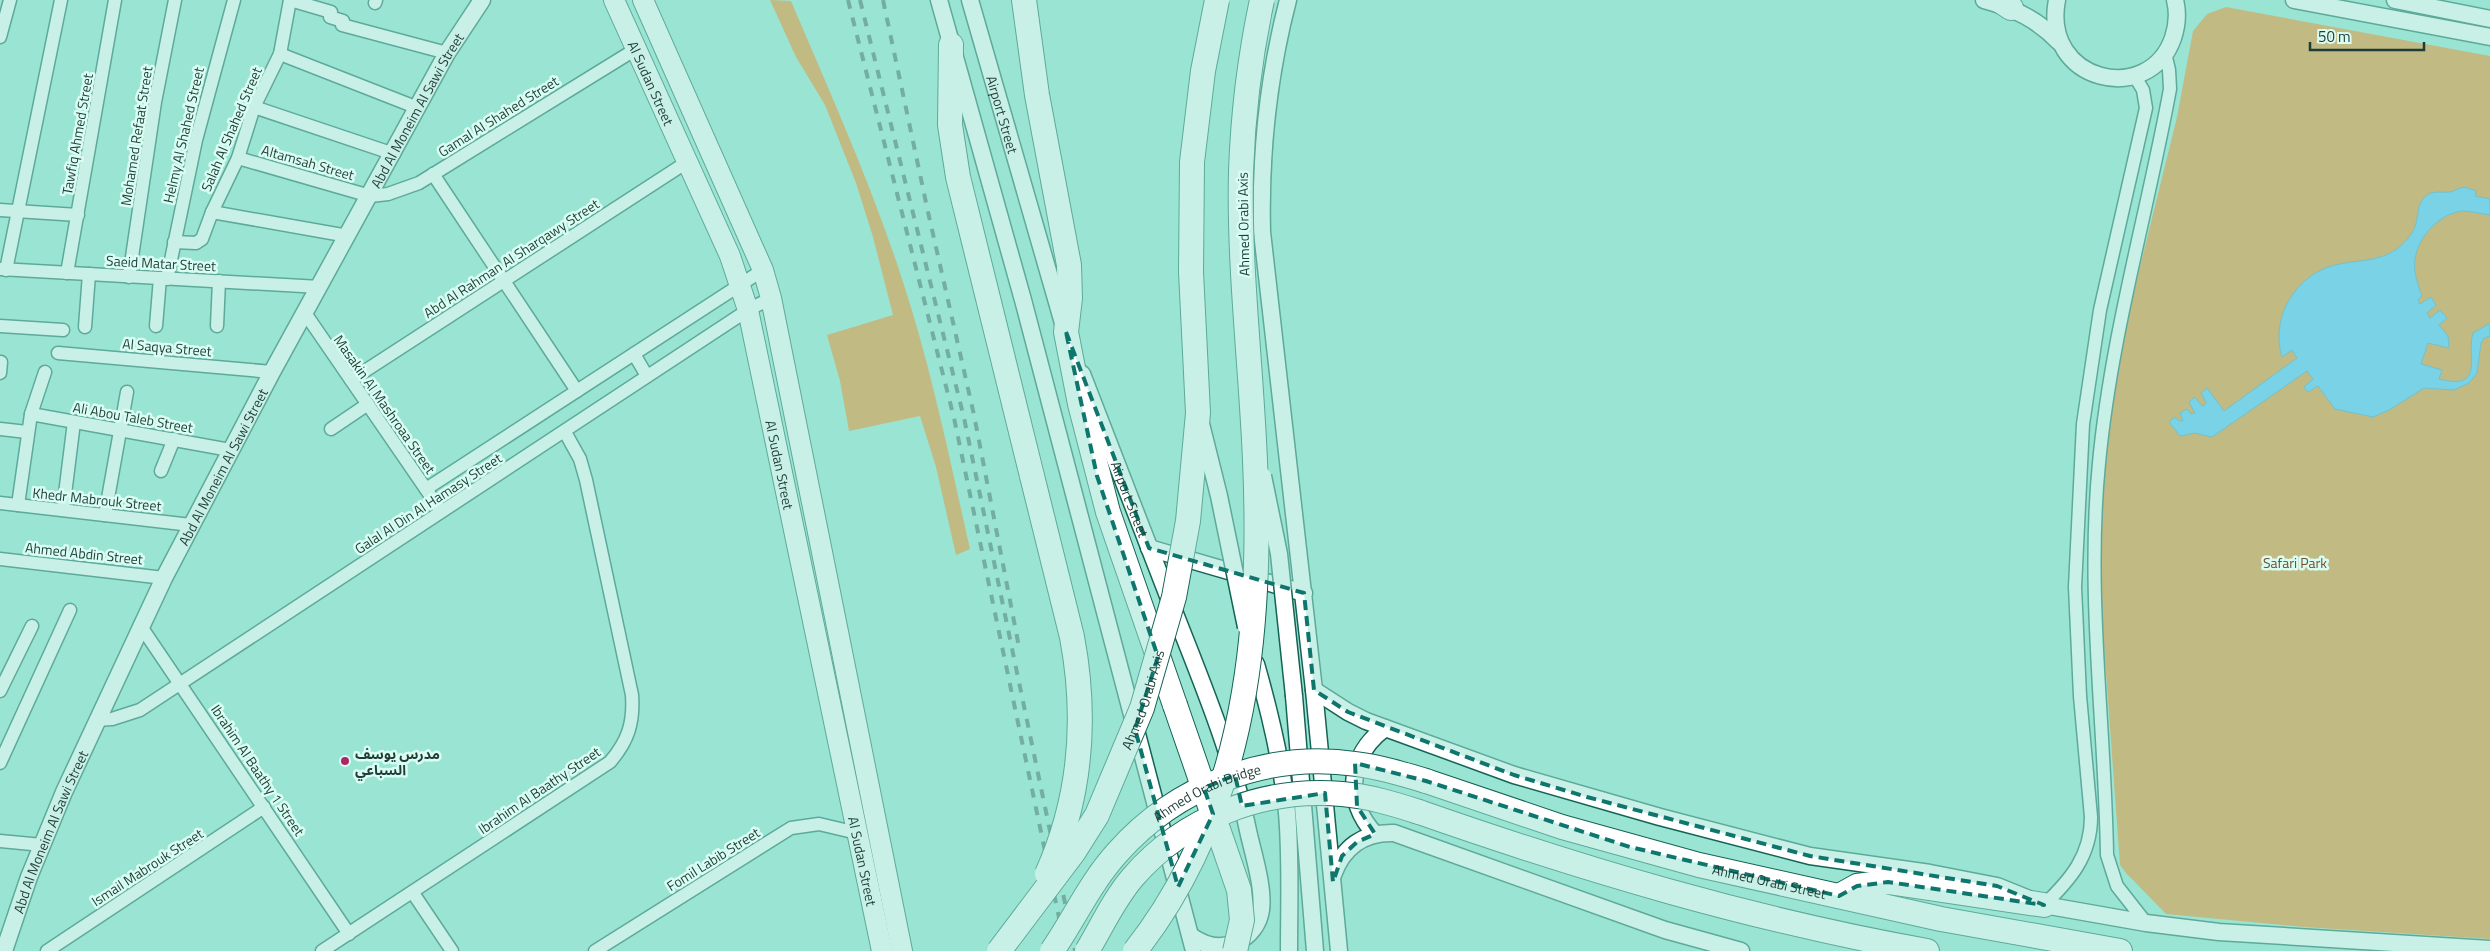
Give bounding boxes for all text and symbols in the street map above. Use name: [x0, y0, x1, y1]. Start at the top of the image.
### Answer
scale bar: [2310, 20, 2424, 52]
text: 50 m: [2318, 25, 2351, 48]
street label: Abd Al Moneim Al Sawi Street: [365, 28, 468, 191]
street label: Al Sudan Street: [623, 37, 680, 129]
street label: Salah Al Shahed Street: [195, 63, 267, 195]
street label: Mohamed Refaat Street: [115, 65, 157, 207]
street label: Helmy Al Shahed Street: [157, 65, 209, 205]
street label: Gamal Al Shahed Street: [434, 70, 562, 162]
street label: Tawfiq Ahmed Street: [56, 71, 98, 196]
street label: Airport Street: [982, 73, 1024, 156]
street label: Altamsah Street: [259, 139, 357, 185]
street label: Ahmed Orabi Axis: [1232, 172, 1254, 276]
street label: Abd Al Rahman Al Sharqawy Street: [419, 193, 603, 323]
street label: Saeid Matar Street: [106, 250, 217, 276]
street label: Masakin Al Mashroaa Street: [329, 330, 441, 478]
street label: Al Saqya Street: [122, 333, 213, 361]
street label: Abd Al Moneim Al Sawi Street: [173, 384, 272, 549]
street label: Ali Abou Taleb Street: [71, 396, 195, 438]
street label: Al Sudan Street: [761, 418, 800, 511]
street label: Galal Al Din Al Hamasy Street: [350, 447, 506, 559]
street label: Airport Street: [1106, 458, 1155, 540]
street label: Khedr Mabrouk Street: [32, 482, 163, 516]
street label: Ahmed Abdin Street: [24, 536, 144, 570]
park label: Safari Park: [2263, 552, 2327, 573]
street label: Ahmed Orabi Axis: [1115, 647, 1169, 753]
street label: Ibrahim Al Baathy 1 Street: [206, 700, 310, 840]
street label: Ibrahim Al Baathy Street: [474, 741, 604, 839]
place label: مدرس يوسف السباعي: [355, 743, 440, 781]
street label: Abd Al Moneim Al Sawi Street: [7, 746, 93, 916]
marker: مدرس يوسف السباعي: [339, 755, 351, 767]
street label: Ahmed Orabi Bridge: [1148, 758, 1263, 826]
street label: Al Sudan Street: [844, 814, 883, 908]
street label: Fomil Labib Street: [662, 822, 764, 896]
street label: Ismail Mabrouk Street: [87, 823, 207, 911]
street label: Ahmed Orabi Street: [1711, 858, 1828, 904]

